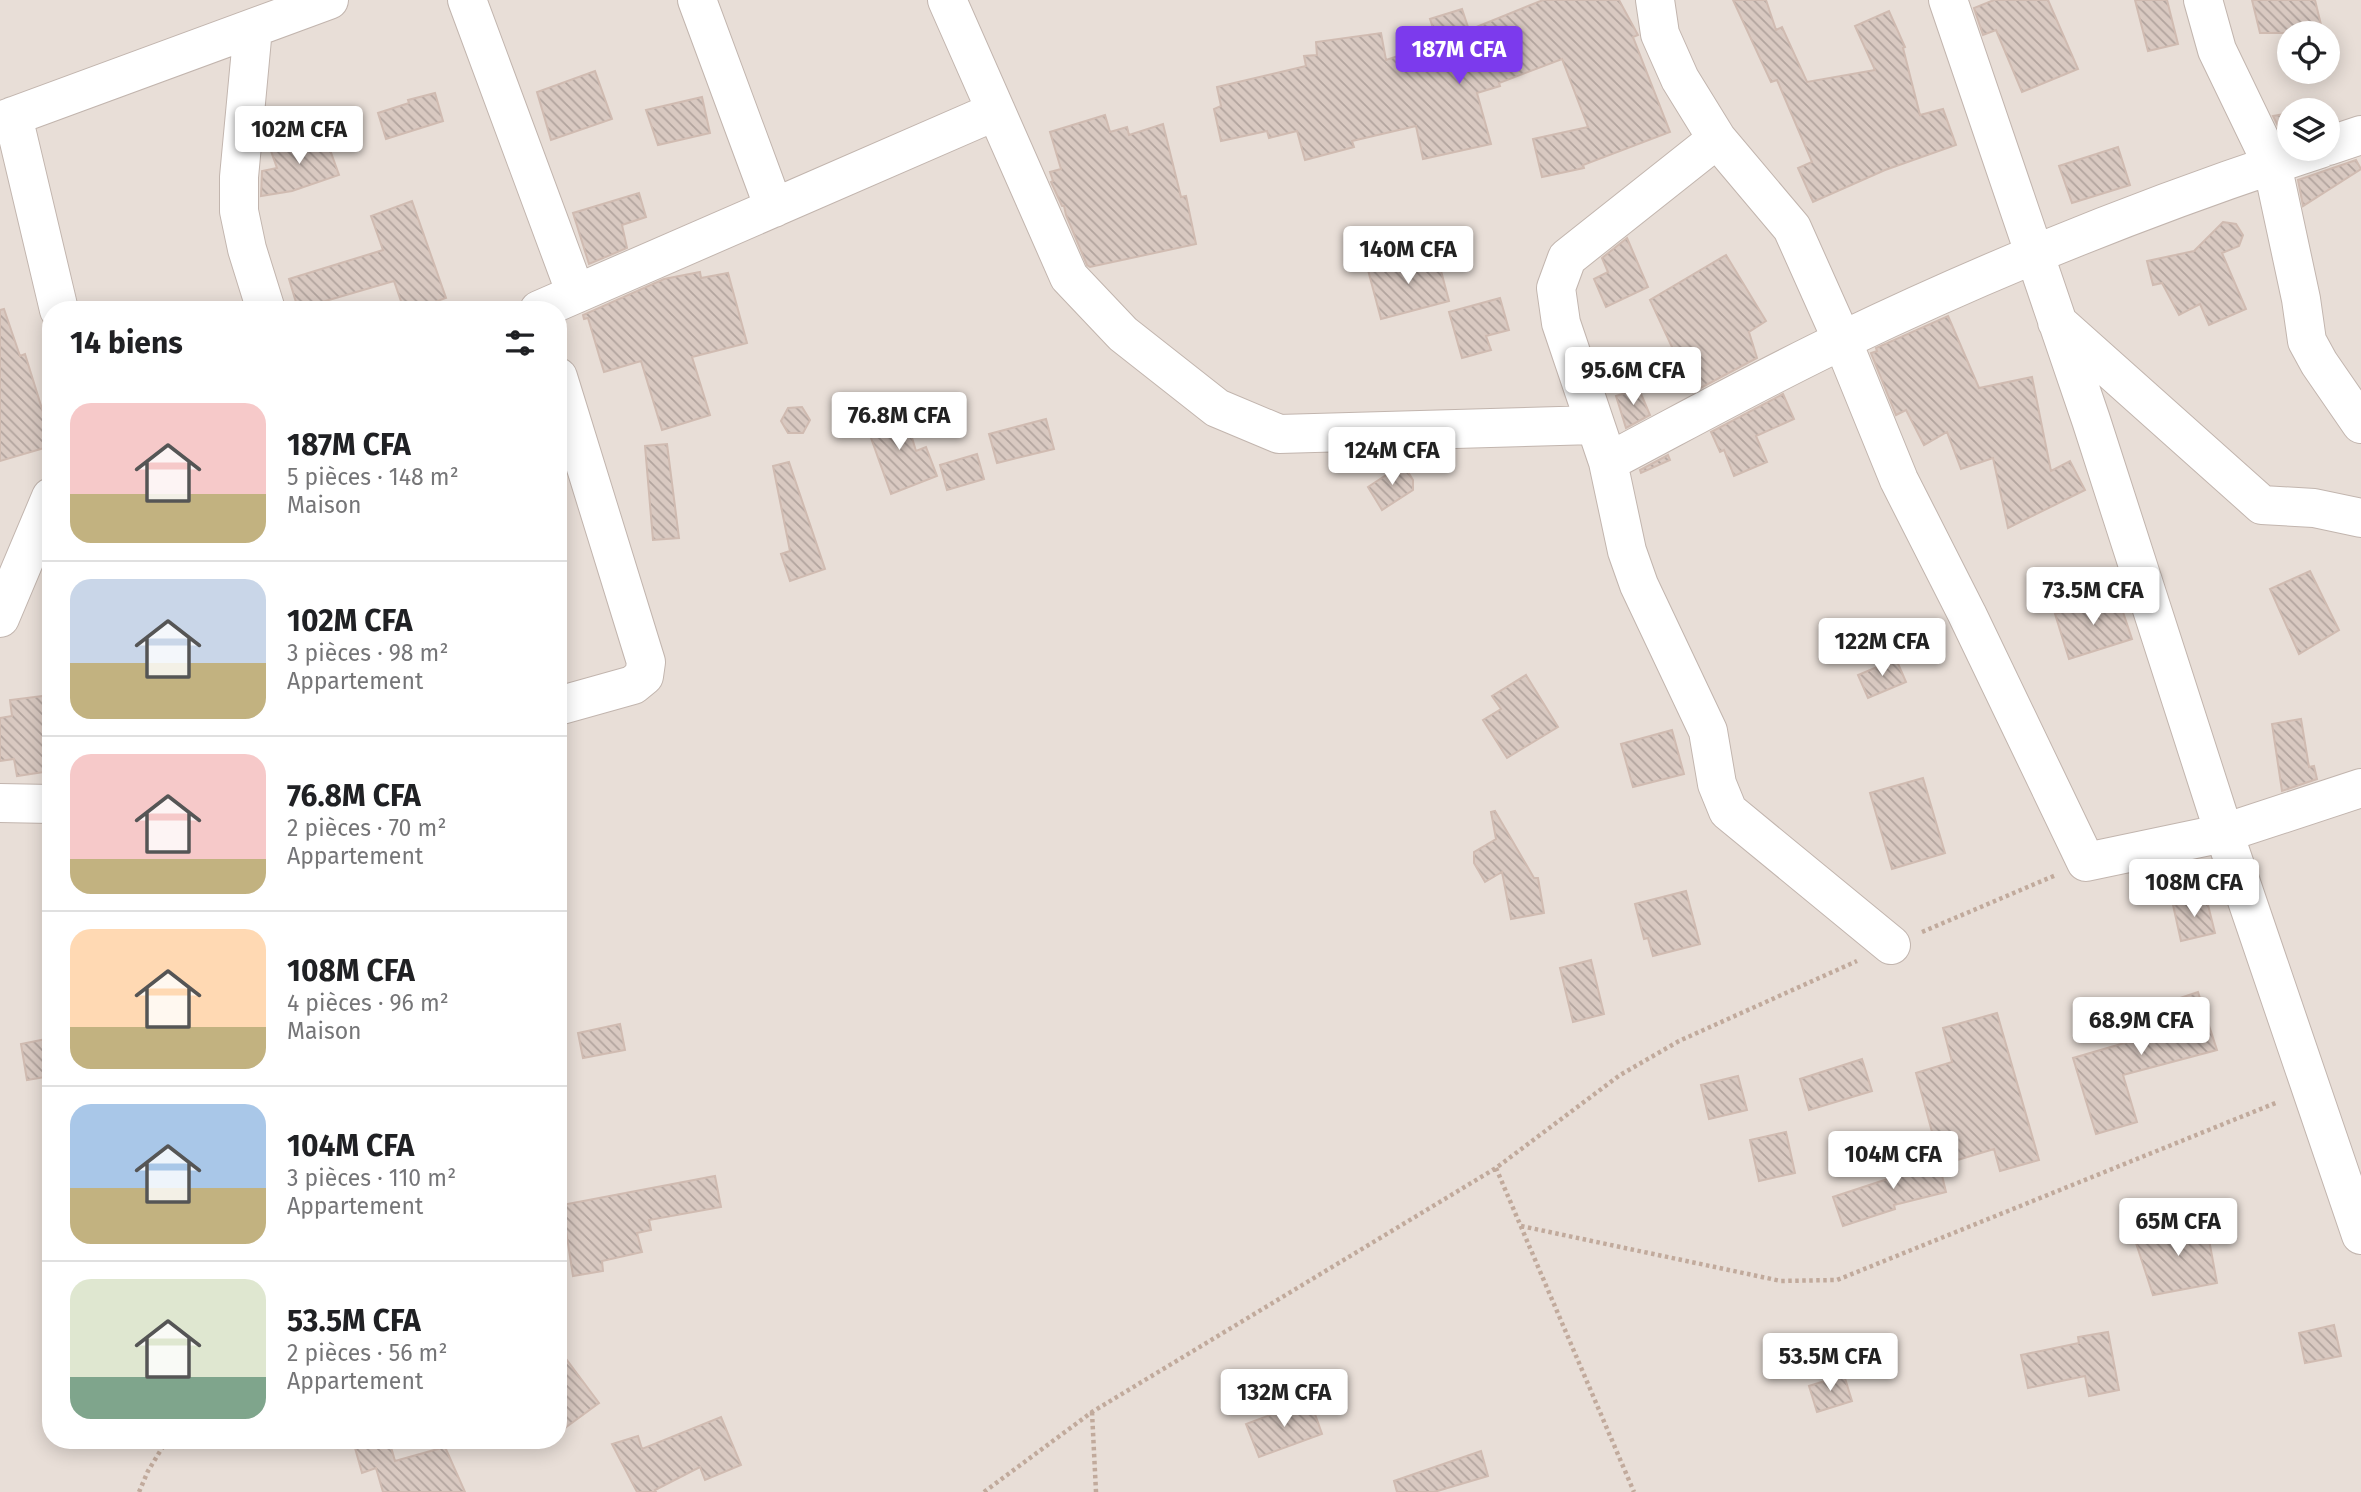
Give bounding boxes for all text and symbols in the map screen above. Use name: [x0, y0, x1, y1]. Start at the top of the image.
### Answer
map controls: [2277, 21, 2340, 161]
button: locate: [2277, 21, 2340, 84]
pin: 187M CFA: [1387, 27, 1531, 86]
text: 187M CFA: [1412, 35, 1506, 63]
button: layers: [2277, 98, 2340, 161]
pin: 102M CFA: [227, 106, 371, 166]
text: 102M CFA: [251, 115, 347, 143]
pin: 140M CFA: [1336, 226, 1480, 286]
text: 140M CFA: [1359, 235, 1457, 263]
icon: filters: [501, 324, 539, 362]
text: 14 biens: [70, 325, 183, 361]
pin: 95.6M CFA: [1553, 348, 1713, 407]
text: 95.6M CFA: [1581, 356, 1685, 384]
pin: 76.8M CFA: [819, 392, 979, 452]
text: 76.8M CFA: [848, 401, 950, 429]
text: 187M CFA: [287, 427, 411, 463]
pin: 124M CFA: [1320, 428, 1464, 487]
icon: home: [126, 431, 210, 515]
text: 124M CFA: [1344, 436, 1440, 464]
text: 5 pièces · 148 m²: [287, 463, 459, 491]
text: Maison: [287, 491, 362, 519]
pin: 73.5M CFA: [2013, 568, 2173, 627]
text: 73.5M CFA: [2042, 576, 2144, 604]
text: 102M CFA: [287, 603, 412, 639]
icon: home: [126, 607, 210, 691]
pin: 122M CFA: [1810, 618, 1954, 678]
text: 122M CFA: [1835, 627, 1929, 655]
text: 3 pièces · 98 m²: [287, 639, 448, 667]
text: Appartement: [287, 667, 423, 695]
text: 76.8M CFA: [287, 778, 421, 814]
icon: home: [126, 782, 210, 866]
text: 2 pièces · 70 m²: [287, 814, 446, 842]
text: Appartement: [287, 842, 423, 870]
pin: 108M CFA: [2122, 860, 2266, 919]
text: 108M CFA: [2145, 868, 2243, 896]
text: 108M CFA: [287, 953, 415, 989]
icon: home: [126, 957, 210, 1041]
text: 4 pièces · 96 m²: [287, 989, 449, 1017]
pin: 68.9M CFA: [2061, 998, 2221, 1057]
text: 68.9M CFA: [2089, 1006, 2193, 1034]
text: Maison: [287, 1017, 362, 1045]
text: 104M CFA: [287, 1128, 414, 1164]
icon: home: [126, 1132, 210, 1216]
pin: 104M CFA: [1821, 1132, 1965, 1191]
text: 104M CFA: [1844, 1140, 1942, 1168]
text: 3 pièces · 110 m²: [287, 1164, 456, 1192]
text: Appartement: [287, 1192, 423, 1220]
pin: 65M CFA: [2113, 1198, 2243, 1258]
text: 65M CFA: [2135, 1207, 2221, 1235]
text: 53.5M CFA: [287, 1303, 421, 1339]
icon: home: [126, 1307, 210, 1391]
pin: 53.5M CFA: [1750, 1334, 1910, 1393]
text: 2 pièces · 56 m²: [287, 1339, 447, 1367]
text: 53.5M CFA: [1779, 1342, 1881, 1370]
text: Appartement: [287, 1367, 423, 1395]
pin: 132M CFA: [1212, 1370, 1356, 1429]
text: 132M CFA: [1237, 1378, 1331, 1406]

